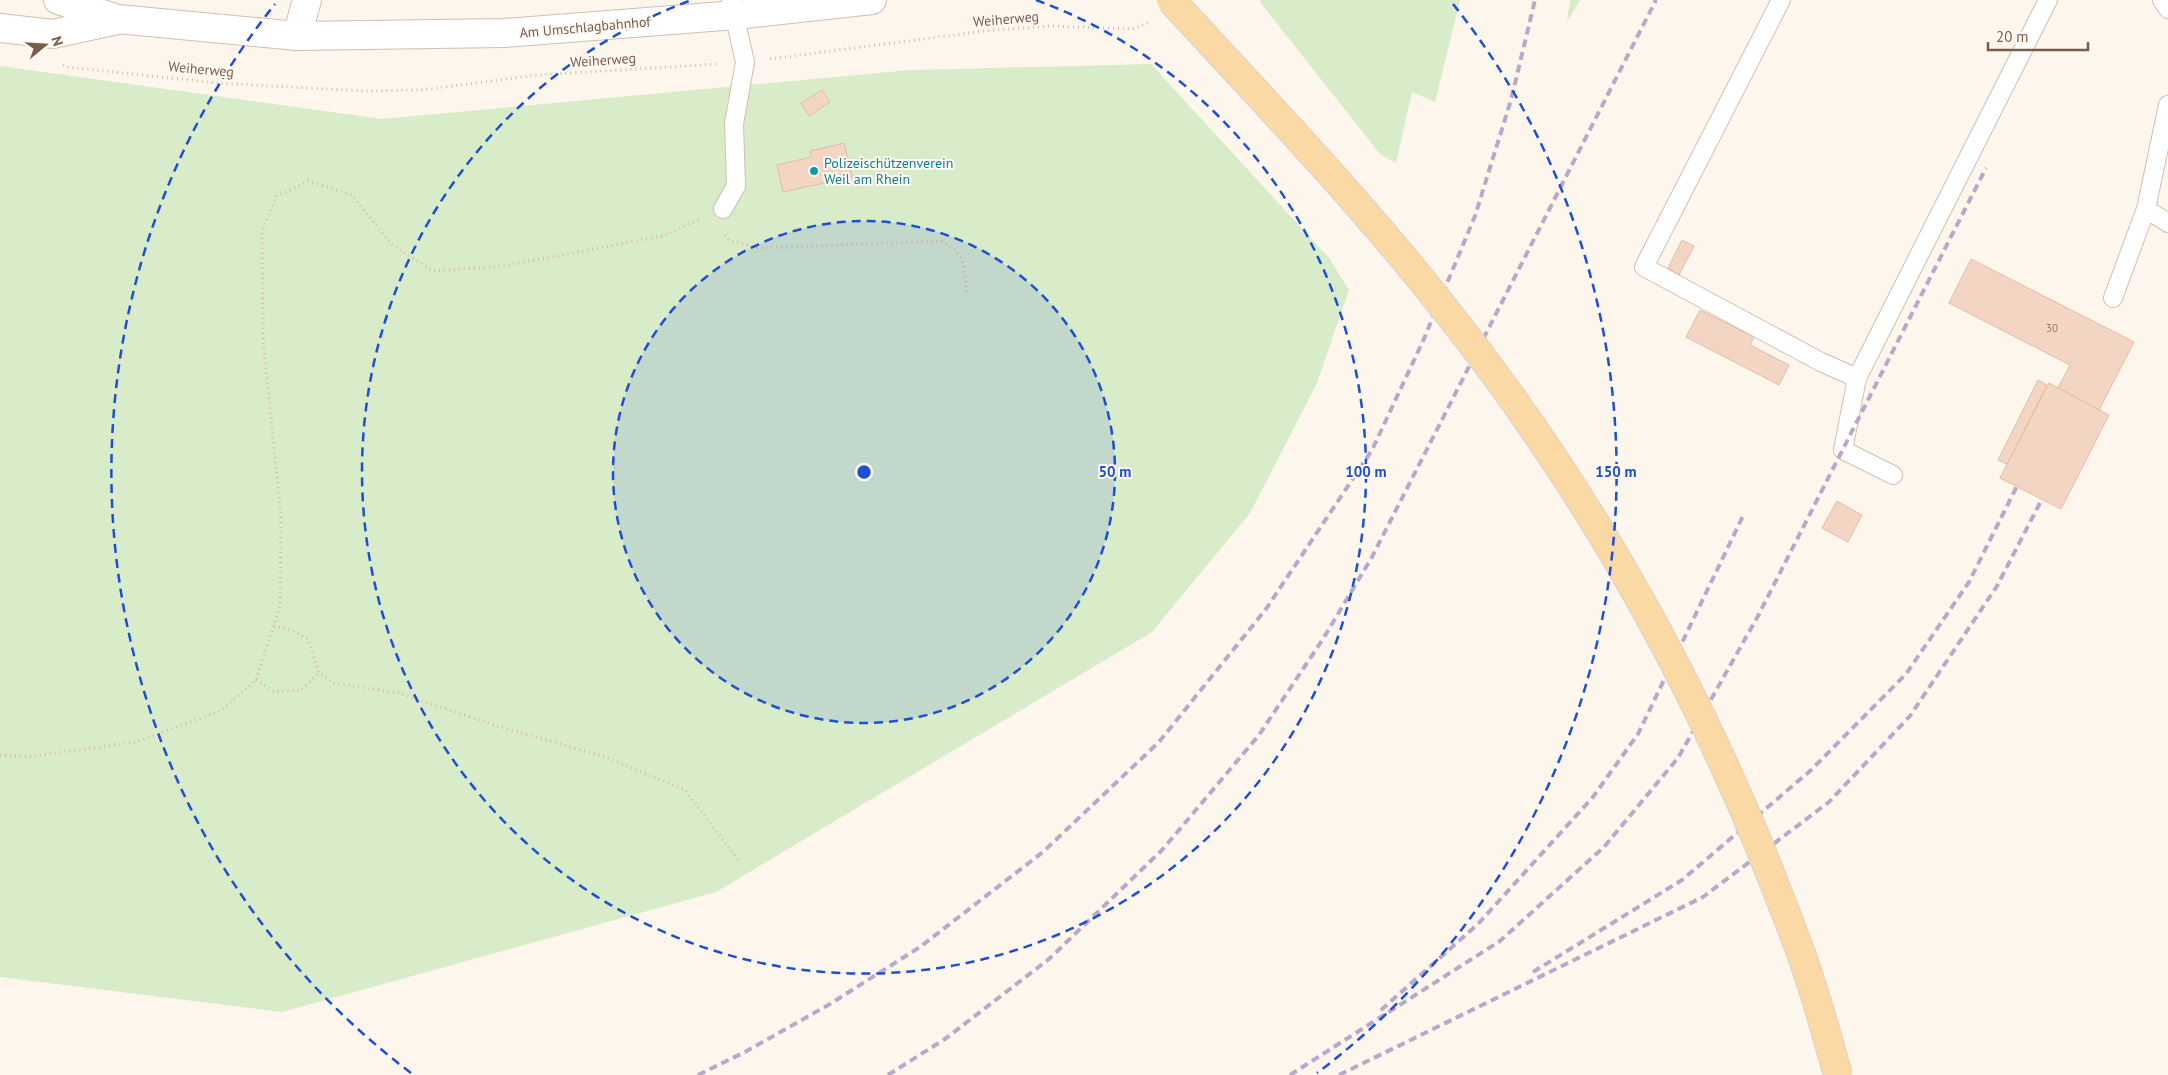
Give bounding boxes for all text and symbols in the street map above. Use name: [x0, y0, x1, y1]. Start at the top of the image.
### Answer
street label: Weiherweg: [972, 7, 1040, 31]
street label: Am Umschlagbahnhof: [519, 12, 652, 42]
north arrow: [20, 20, 70, 70]
scale bar: [1988, 20, 2088, 52]
text: 20 m: [1996, 27, 2029, 46]
text: N: [47, 34, 67, 48]
street label: Weiherweg: [569, 49, 637, 71]
street label: Weiherweg: [167, 57, 235, 81]
place label: Polizeischützenverein Weil am Rhein: [824, 154, 954, 188]
marker: Polizeischützenverein Weil am Rhein: [808, 165, 820, 177]
house number: 30: [2046, 321, 2058, 335]
text: 50 m: [1099, 462, 1131, 481]
text: 100 m: [1345, 462, 1387, 481]
text: 150 m: [1595, 462, 1637, 481]
centre of rings: [855, 463, 873, 481]

